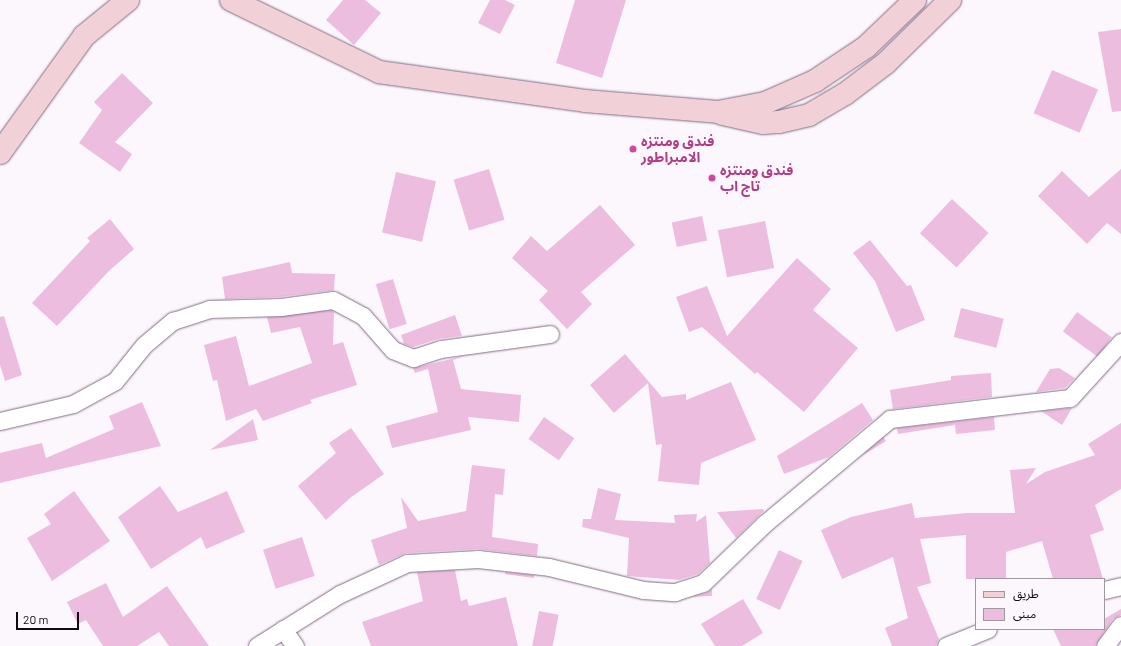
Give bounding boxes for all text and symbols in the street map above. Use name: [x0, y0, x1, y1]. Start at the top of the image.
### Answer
place label: فندق ومنتزه الامبراطور: [641, 133, 714, 166]
marker: فندق ومنتزه الامبراطور: [628, 144, 638, 154]
place label: فندق ومنتزه تاج اب: [720, 162, 793, 194]
marker: فندق ومنتزه تاج اب: [707, 173, 717, 183]
legend: [975, 578, 1105, 630]
text: طريق: [1013, 586, 1039, 600]
scale bar: [18, 604, 81, 630]
text: مبنى: [1013, 606, 1036, 620]
text: 20 m: [23, 612, 49, 626]

